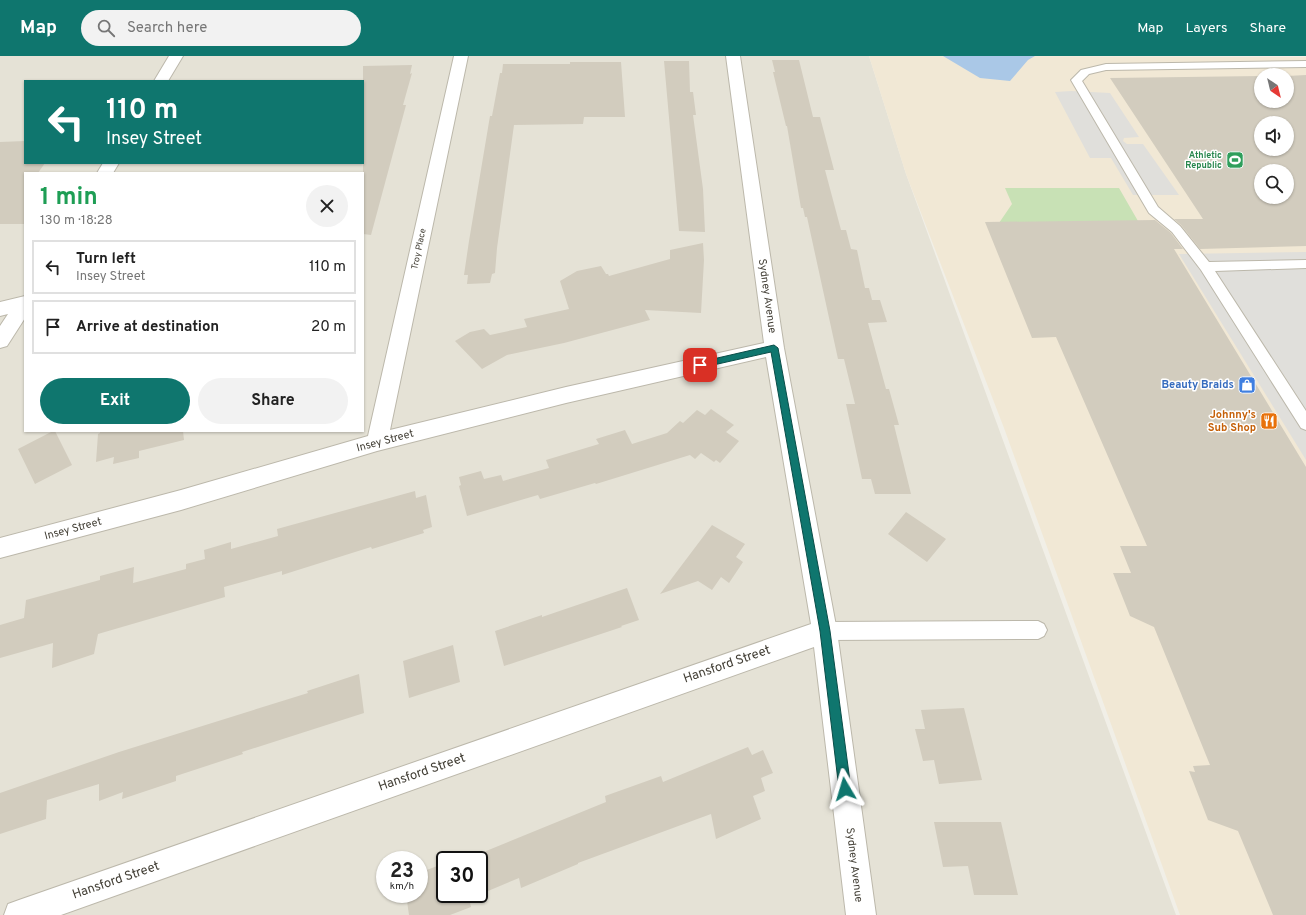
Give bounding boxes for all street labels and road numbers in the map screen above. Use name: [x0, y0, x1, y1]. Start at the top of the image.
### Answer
street label: Troy Place: [409, 227, 429, 271]
street label: Sydney Avenue: [755, 258, 779, 334]
street label: Insey Street: [355, 427, 415, 455]
street label: Insey Street: [43, 515, 103, 543]
street label: Hansford Street: [681, 643, 773, 687]
street label: Hansford Street: [376, 751, 468, 795]
street label: Sydney Avenue: [842, 827, 866, 903]
street label: Hansford Street: [70, 859, 162, 903]

